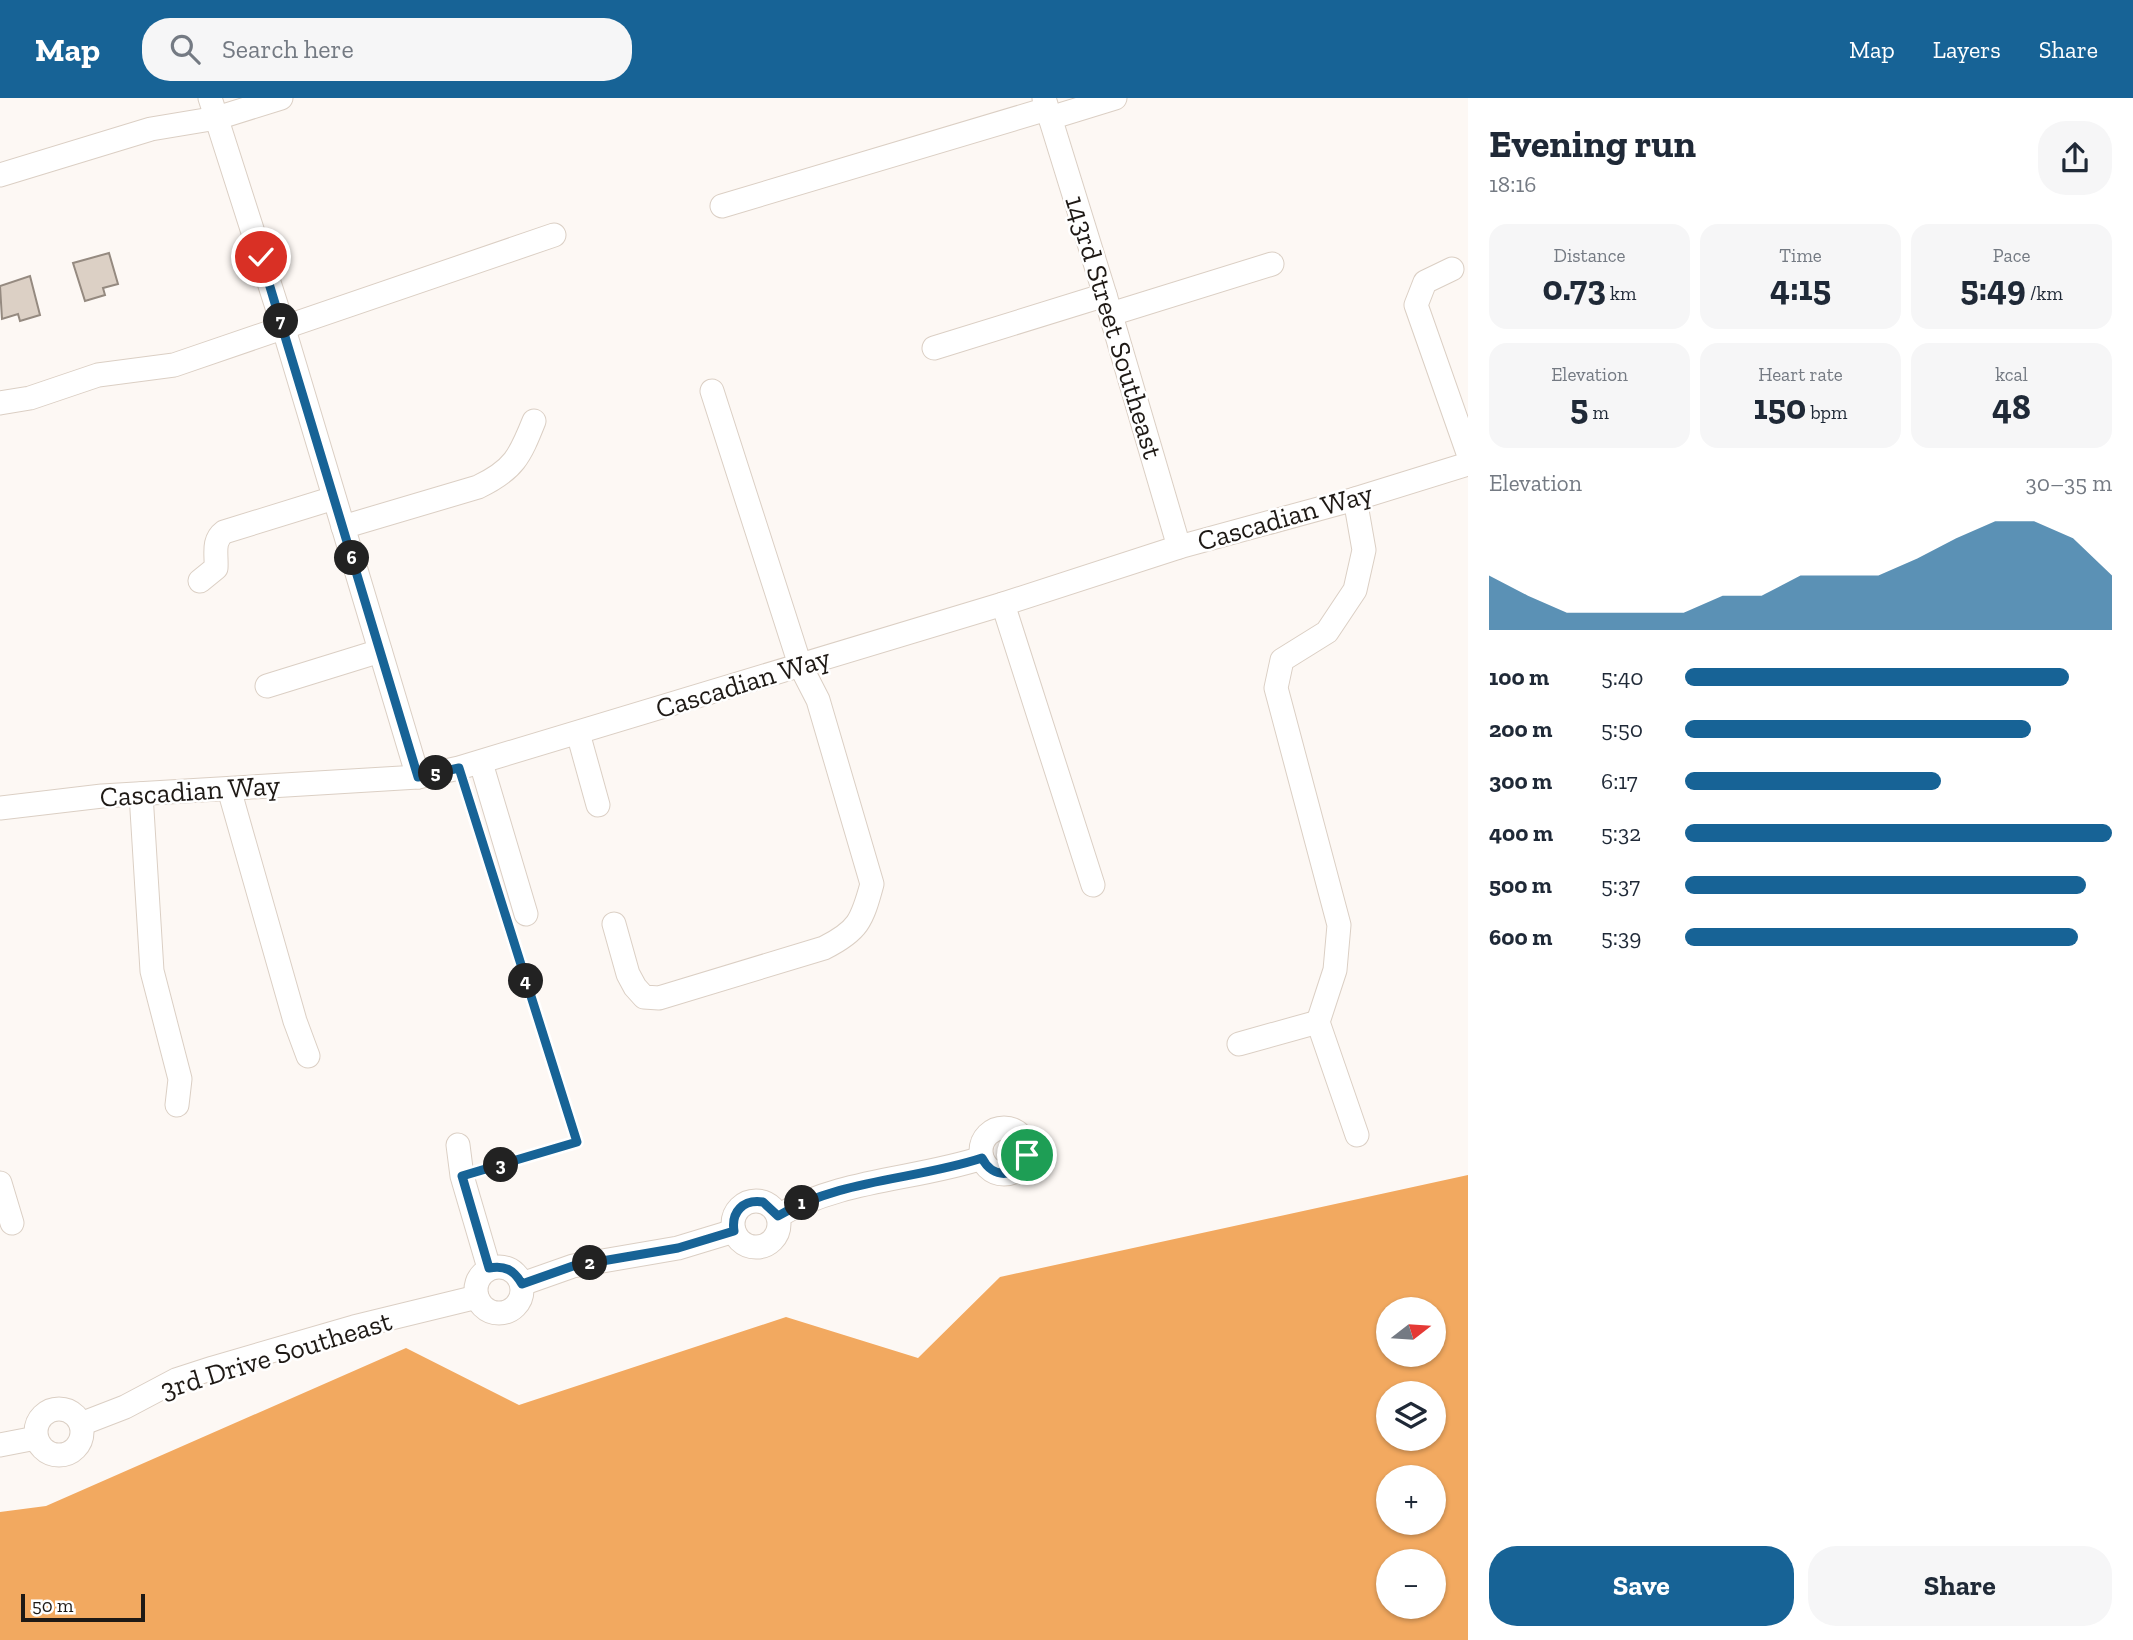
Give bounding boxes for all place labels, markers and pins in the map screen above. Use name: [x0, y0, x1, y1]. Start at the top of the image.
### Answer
pin: [231, 227, 291, 287]
pin: 7: [264, 304, 298, 339]
pin: 6: [334, 540, 370, 575]
pin: 5: [418, 756, 453, 790]
pin: 4: [508, 964, 544, 998]
pin: [997, 1125, 1057, 1185]
pin: 3: [484, 1148, 518, 1182]
pin: 1: [784, 1186, 820, 1220]
pin: 2: [572, 1246, 608, 1280]

